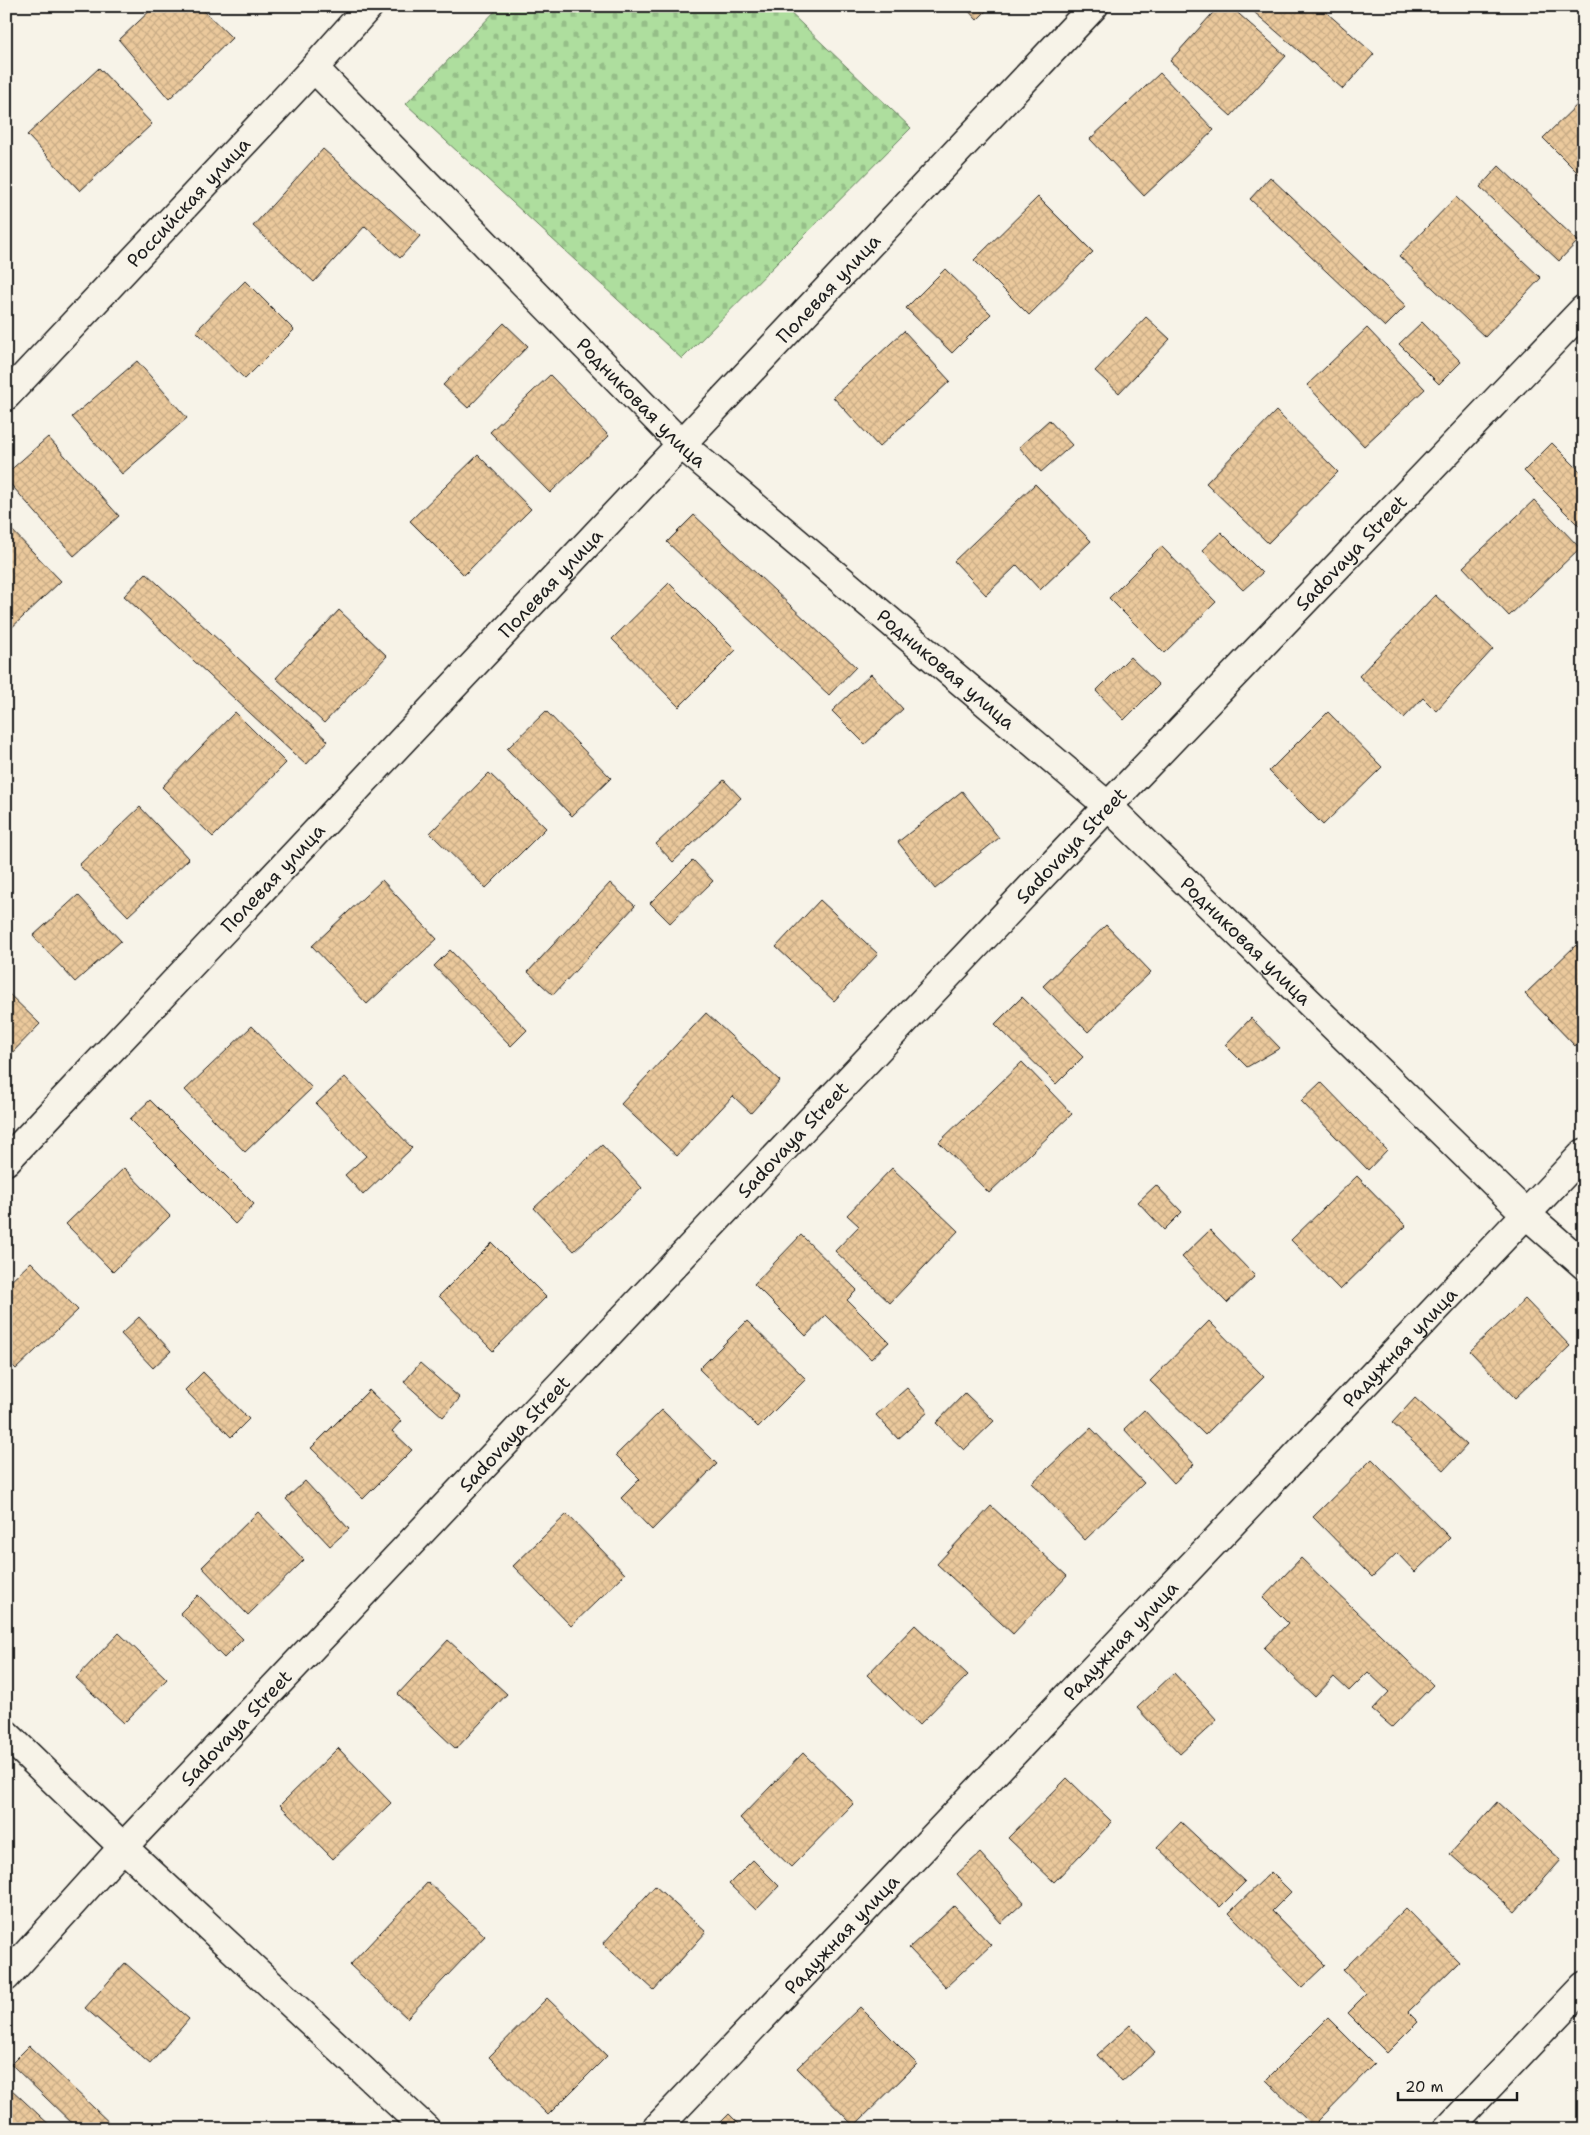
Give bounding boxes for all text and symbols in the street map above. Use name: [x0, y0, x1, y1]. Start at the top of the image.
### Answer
street label: Российская улица: [121, 132, 256, 273]
street label: Полевая улица: [771, 229, 886, 349]
street label: Родниковая улица: [571, 332, 711, 473]
street label: Sadovaya Street: [1290, 490, 1413, 616]
street label: Полевая улица: [493, 523, 608, 643]
street label: Родниковая улица: [871, 603, 1020, 735]
street label: Sadovaya Street: [1010, 782, 1132, 909]
street label: Полевая улица: [216, 818, 331, 938]
street label: Родниковая улица: [1175, 871, 1317, 1011]
street label: Sadovaya Street: [732, 1076, 854, 1203]
street label: Радужная улица: [1337, 1282, 1463, 1413]
street label: Sadovaya Street: [453, 1370, 576, 1498]
street label: Радужная улица: [1058, 1575, 1184, 1706]
street label: Sadovaya Street: [175, 1665, 297, 1792]
street label: Радужная улица: [779, 1869, 905, 2000]
scale bar: [1398, 2070, 1516, 2102]
text: 20 m: [1405, 2077, 1444, 2097]

